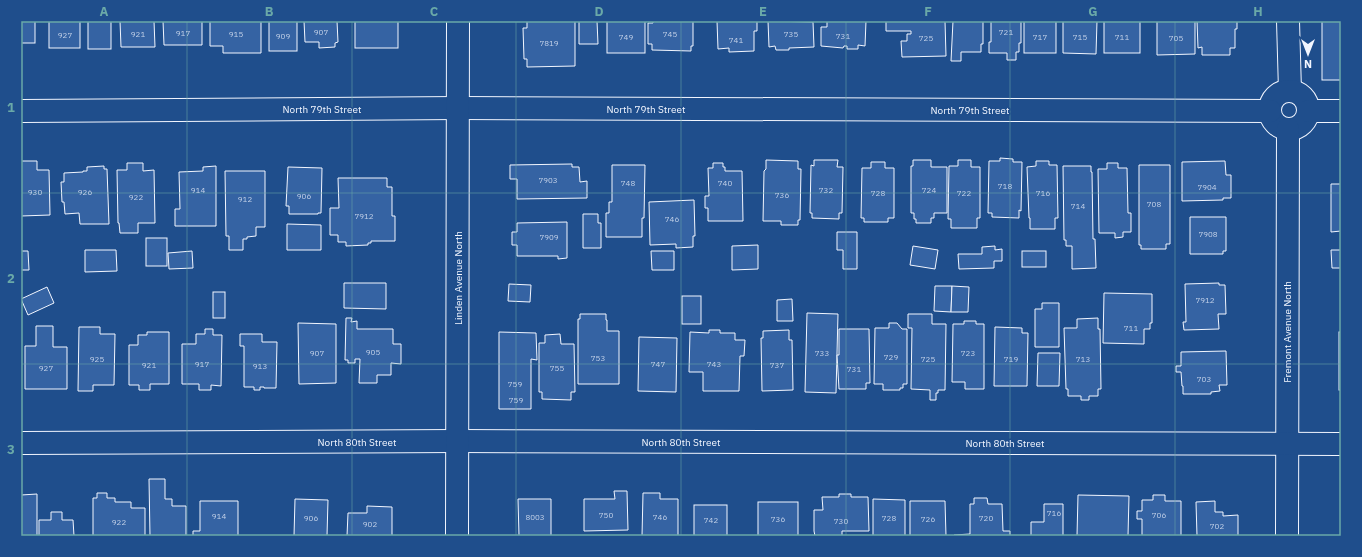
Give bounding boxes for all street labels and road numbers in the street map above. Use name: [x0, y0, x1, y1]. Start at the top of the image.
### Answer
street label: North 79th Street: [283, 103, 362, 116]
street label: North 79th Street: [607, 103, 686, 116]
street label: North 79th Street: [931, 104, 1010, 117]
street label: Linden Avenue North: [452, 231, 465, 325]
street label: Fremont Avenue North: [1281, 281, 1294, 383]
street label: North 80th Street: [318, 436, 397, 449]
street label: North 80th Street: [642, 436, 721, 449]
street label: North 80th Street: [966, 437, 1045, 450]

